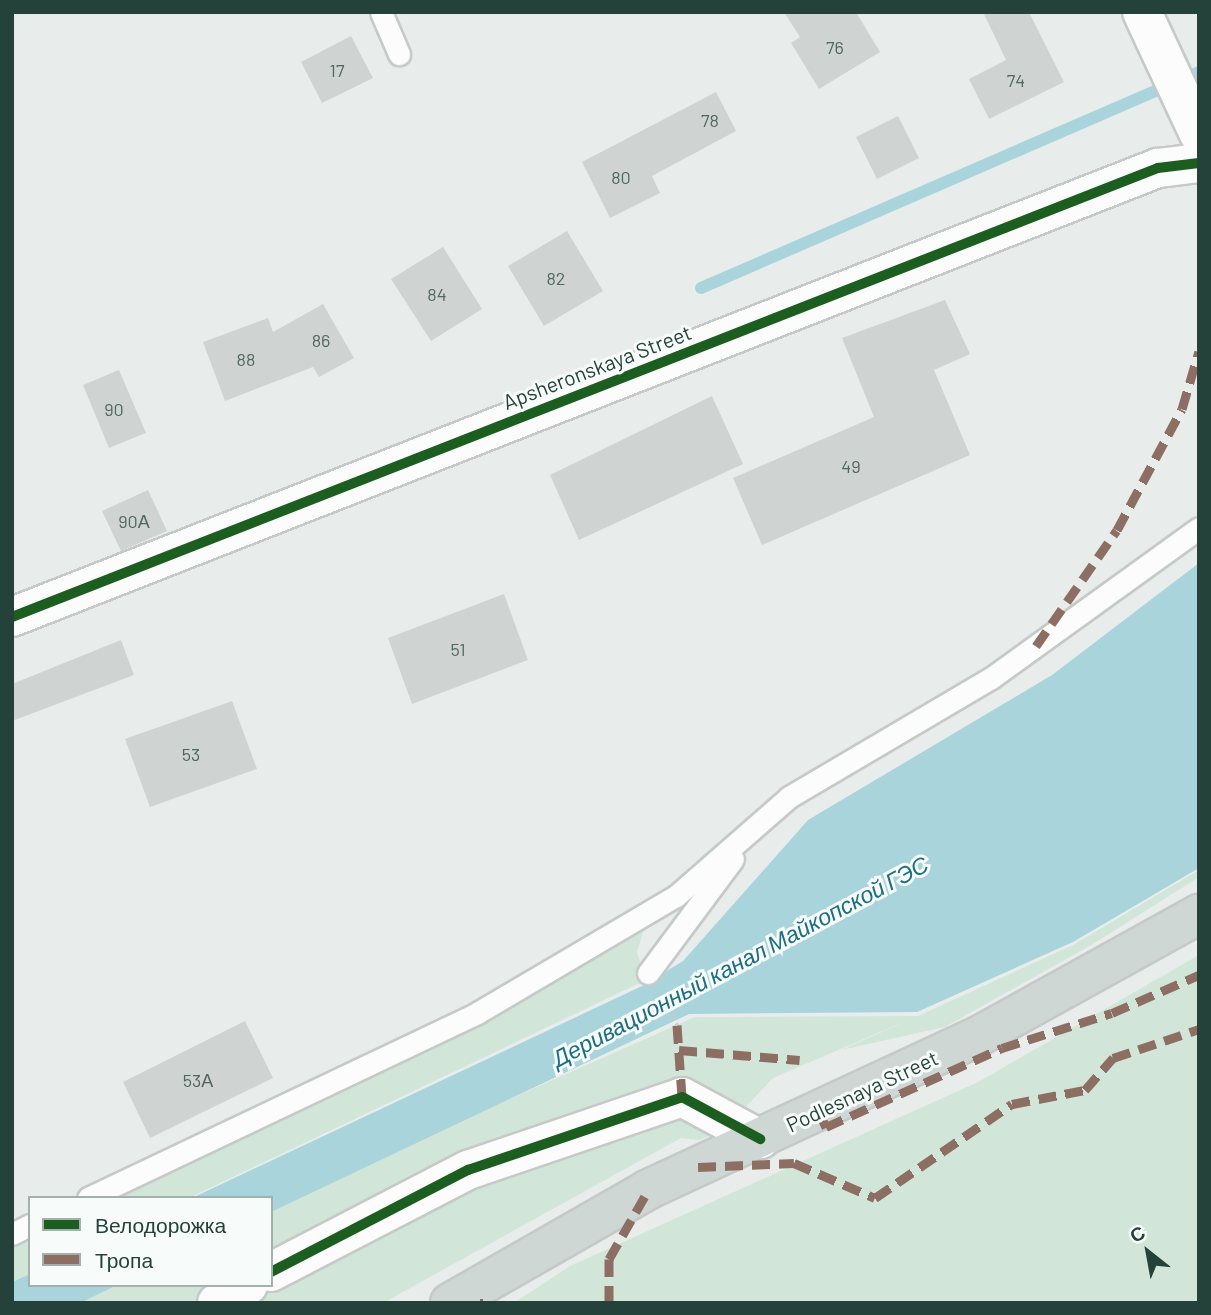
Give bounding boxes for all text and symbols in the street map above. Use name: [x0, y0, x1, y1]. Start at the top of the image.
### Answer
house number: 76: [826, 36, 844, 58]
house number: 17: [330, 59, 344, 81]
house number: 74: [1007, 69, 1025, 91]
house number: 78: [701, 109, 719, 131]
house number: 80: [611, 166, 631, 188]
house number: 82: [546, 267, 566, 289]
house number: 84: [427, 283, 447, 305]
street label: Apsheronskaya Street: [499, 319, 695, 415]
house number: 86: [312, 329, 330, 351]
house number: 88: [237, 348, 255, 370]
house number: 90: [104, 398, 124, 420]
house number: 49: [841, 455, 861, 477]
house number: 90А: [118, 510, 150, 532]
house number: 51: [450, 638, 466, 660]
house number: 53: [182, 743, 200, 765]
water label: Деривационный канал Майкопской ГЭС: [547, 850, 933, 1072]
street label: Podlesnaya Street: [782, 1045, 942, 1137]
house number: 53А: [183, 1069, 213, 1091]
legend: [28, 1196, 273, 1287]
text: Велодорожка: [95, 1212, 226, 1237]
north arrow: [1113, 1217, 1183, 1287]
text: С: [1125, 1220, 1149, 1247]
text: Тропа: [95, 1247, 153, 1272]

